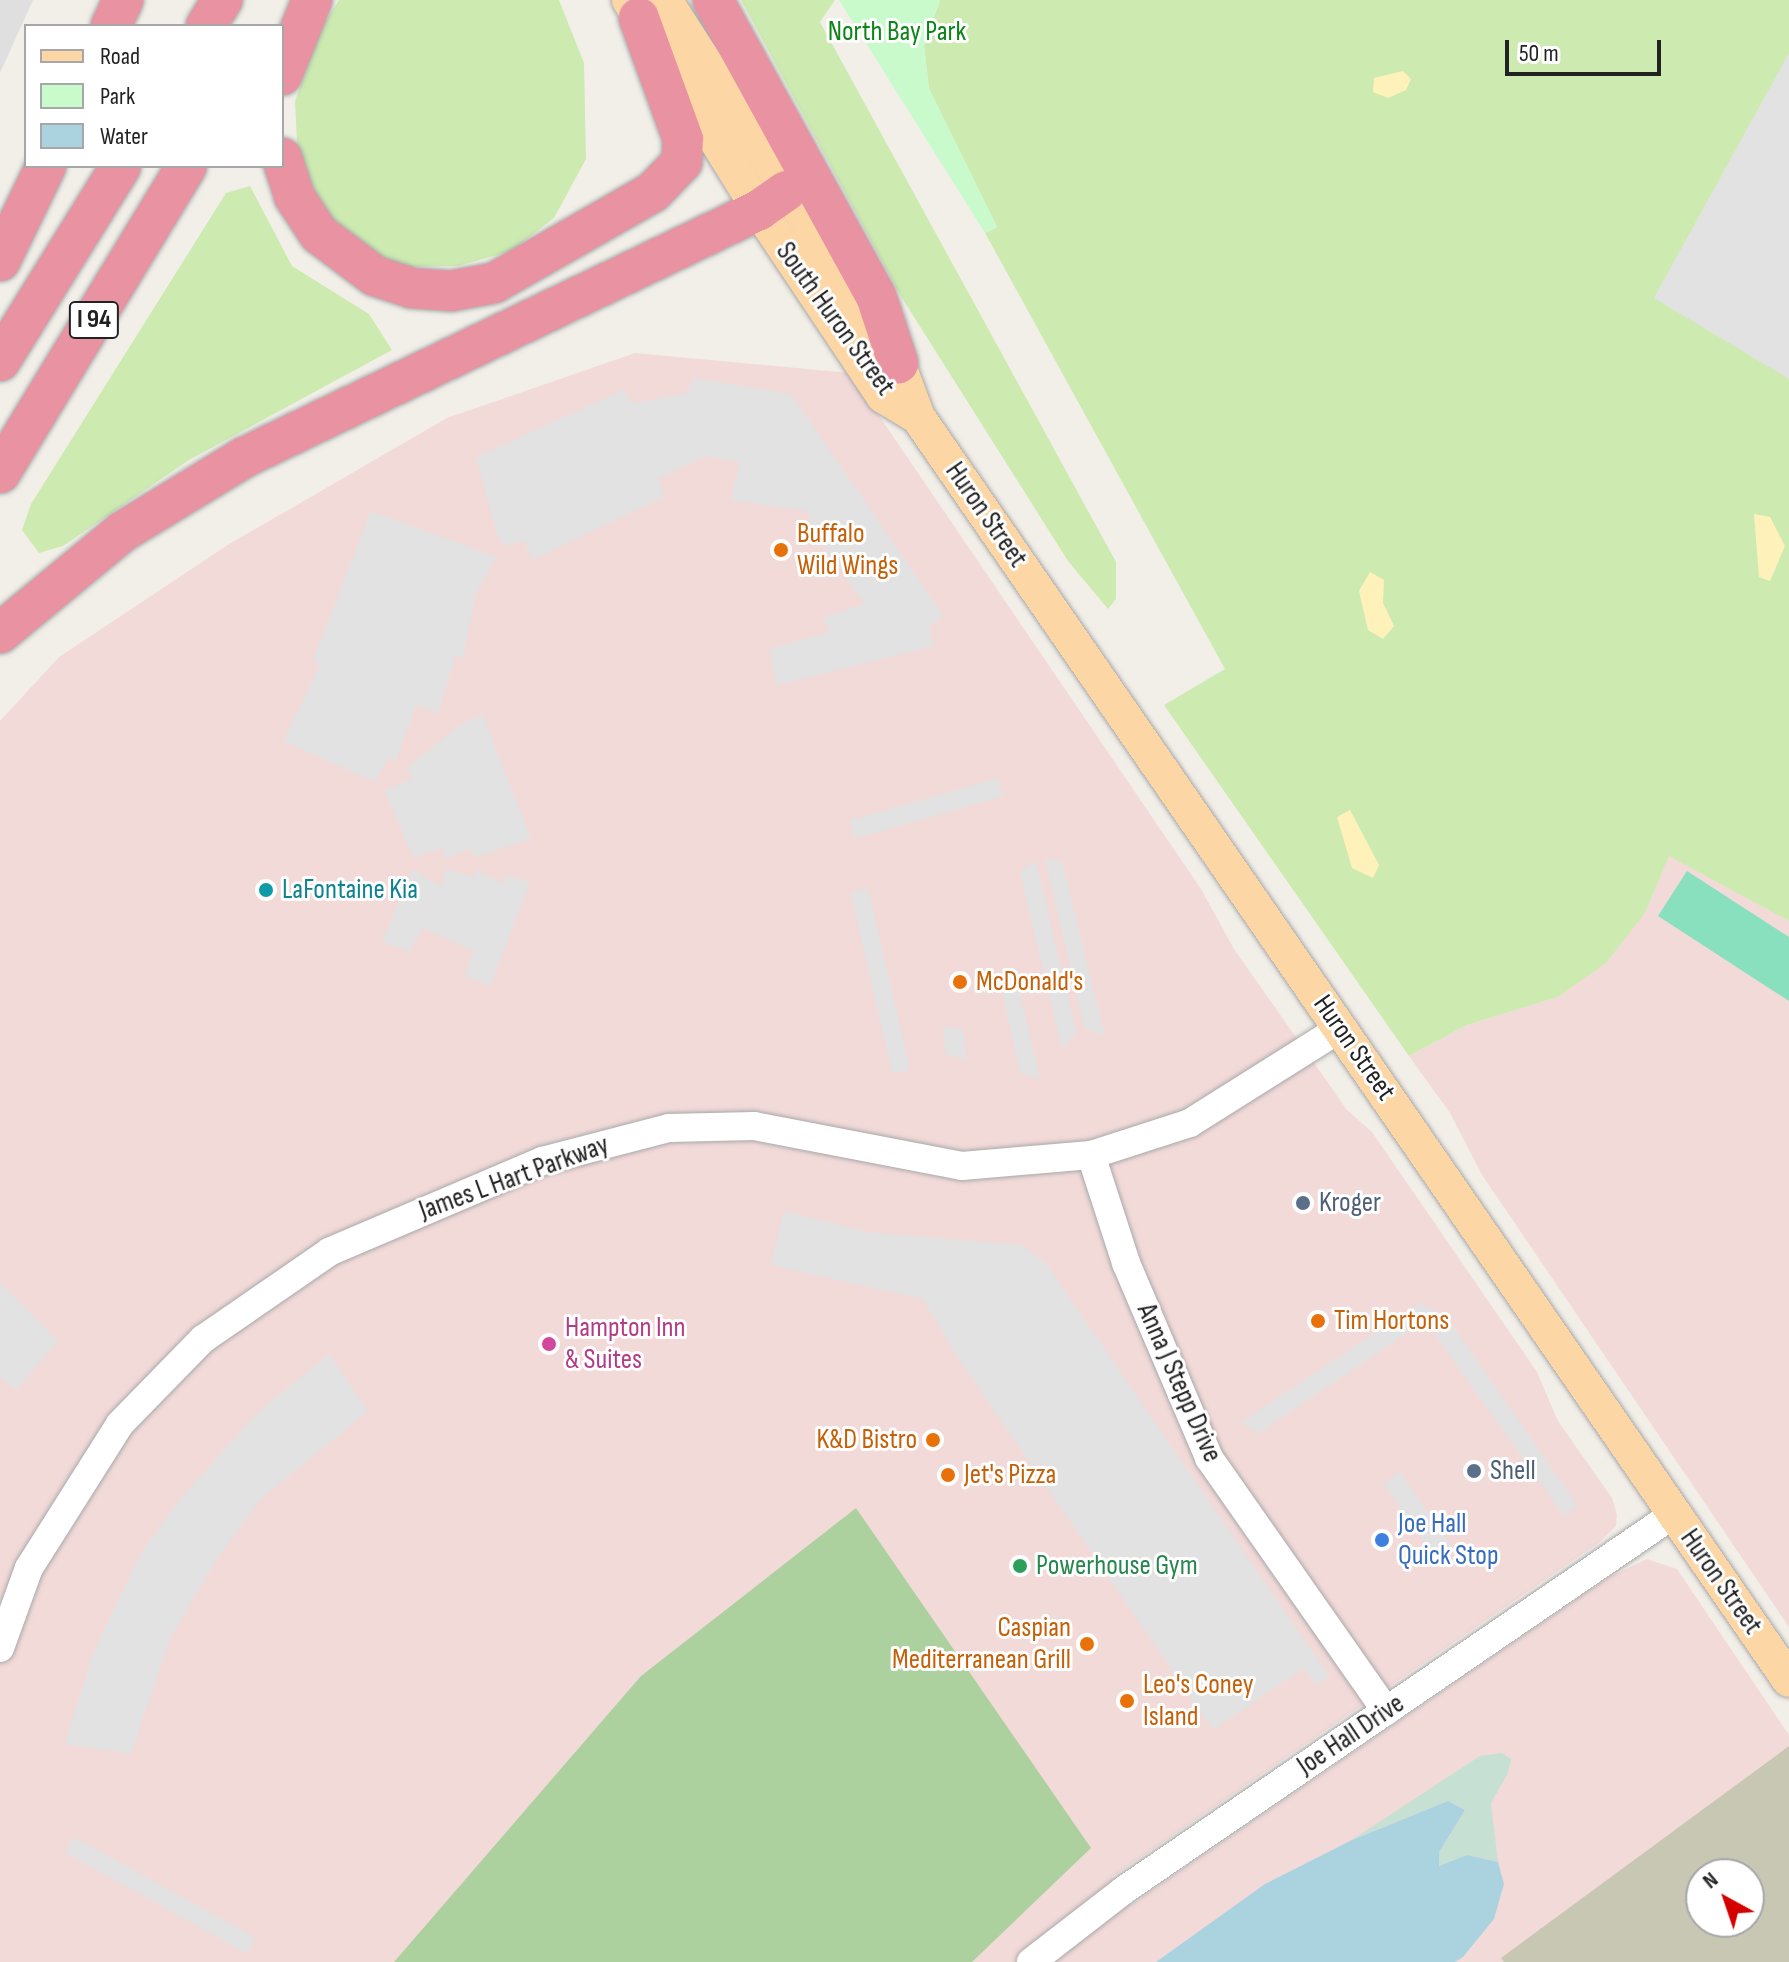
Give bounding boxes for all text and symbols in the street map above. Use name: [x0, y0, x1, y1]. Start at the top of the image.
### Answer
park label: North Bay Park: [828, 15, 966, 49]
legend: [24, 24, 284, 168]
scale bar: [1509, 24, 1665, 74]
text: 50 m: [1519, 39, 1559, 68]
text: Road: [100, 42, 140, 71]
text: Park: [100, 82, 135, 111]
text: Water: [100, 122, 148, 151]
street label: South Huron Street: [768, 236, 902, 402]
road number: I 94: [68, 298, 120, 342]
street label: Huron Street: [938, 456, 1034, 574]
place label: Buffalo Wild Wings: [797, 517, 898, 583]
marker: Buffalo Wild Wings: [772, 541, 790, 559]
place label: LaFontaine Kia: [282, 873, 418, 907]
marker: LaFontaine Kia: [257, 881, 275, 899]
place label: McDonald's: [976, 965, 1083, 999]
marker: McDonald's: [951, 973, 969, 991]
street label: Huron Street: [1306, 989, 1402, 1107]
street label: James L Hart Parkway: [415, 1128, 613, 1228]
place label: Kroger: [1319, 1186, 1381, 1220]
marker: Kroger: [1294, 1194, 1312, 1212]
street label: Anna J Stepp Drive: [1129, 1299, 1229, 1467]
place label: Tim Hortons: [1334, 1304, 1449, 1338]
place label: Hampton Inn & Suites: [565, 1311, 686, 1377]
marker: Tim Hortons: [1309, 1312, 1327, 1330]
marker: Hampton Inn & Suites: [540, 1335, 558, 1353]
place label: K&D Bistro: [816, 1423, 917, 1457]
marker: K&D Bistro: [924, 1431, 942, 1449]
place label: Shell: [1490, 1454, 1536, 1488]
place label: Jet's Pizza: [964, 1458, 1056, 1492]
marker: Shell: [1465, 1462, 1483, 1480]
marker: Jet's Pizza: [939, 1466, 957, 1484]
place label: Joe Hall Quick Stop: [1398, 1507, 1499, 1573]
street label: Huron Street: [1673, 1523, 1769, 1641]
marker: Joe Hall Quick Stop: [1373, 1531, 1391, 1549]
place label: Powerhouse Gym: [1036, 1549, 1198, 1583]
marker: Powerhouse Gym: [1011, 1557, 1029, 1575]
place label: Caspian Mediterranean Grill: [892, 1611, 1071, 1677]
marker: Caspian Mediterranean Grill: [1078, 1635, 1096, 1653]
place label: Leo's Coney Island: [1143, 1668, 1254, 1734]
street label: Joe Hall Drive: [1291, 1687, 1411, 1783]
marker: Leo's Coney Island: [1118, 1692, 1136, 1710]
north arrow: [1685, 1858, 1765, 1938]
text: N: [1697, 1867, 1724, 1895]

